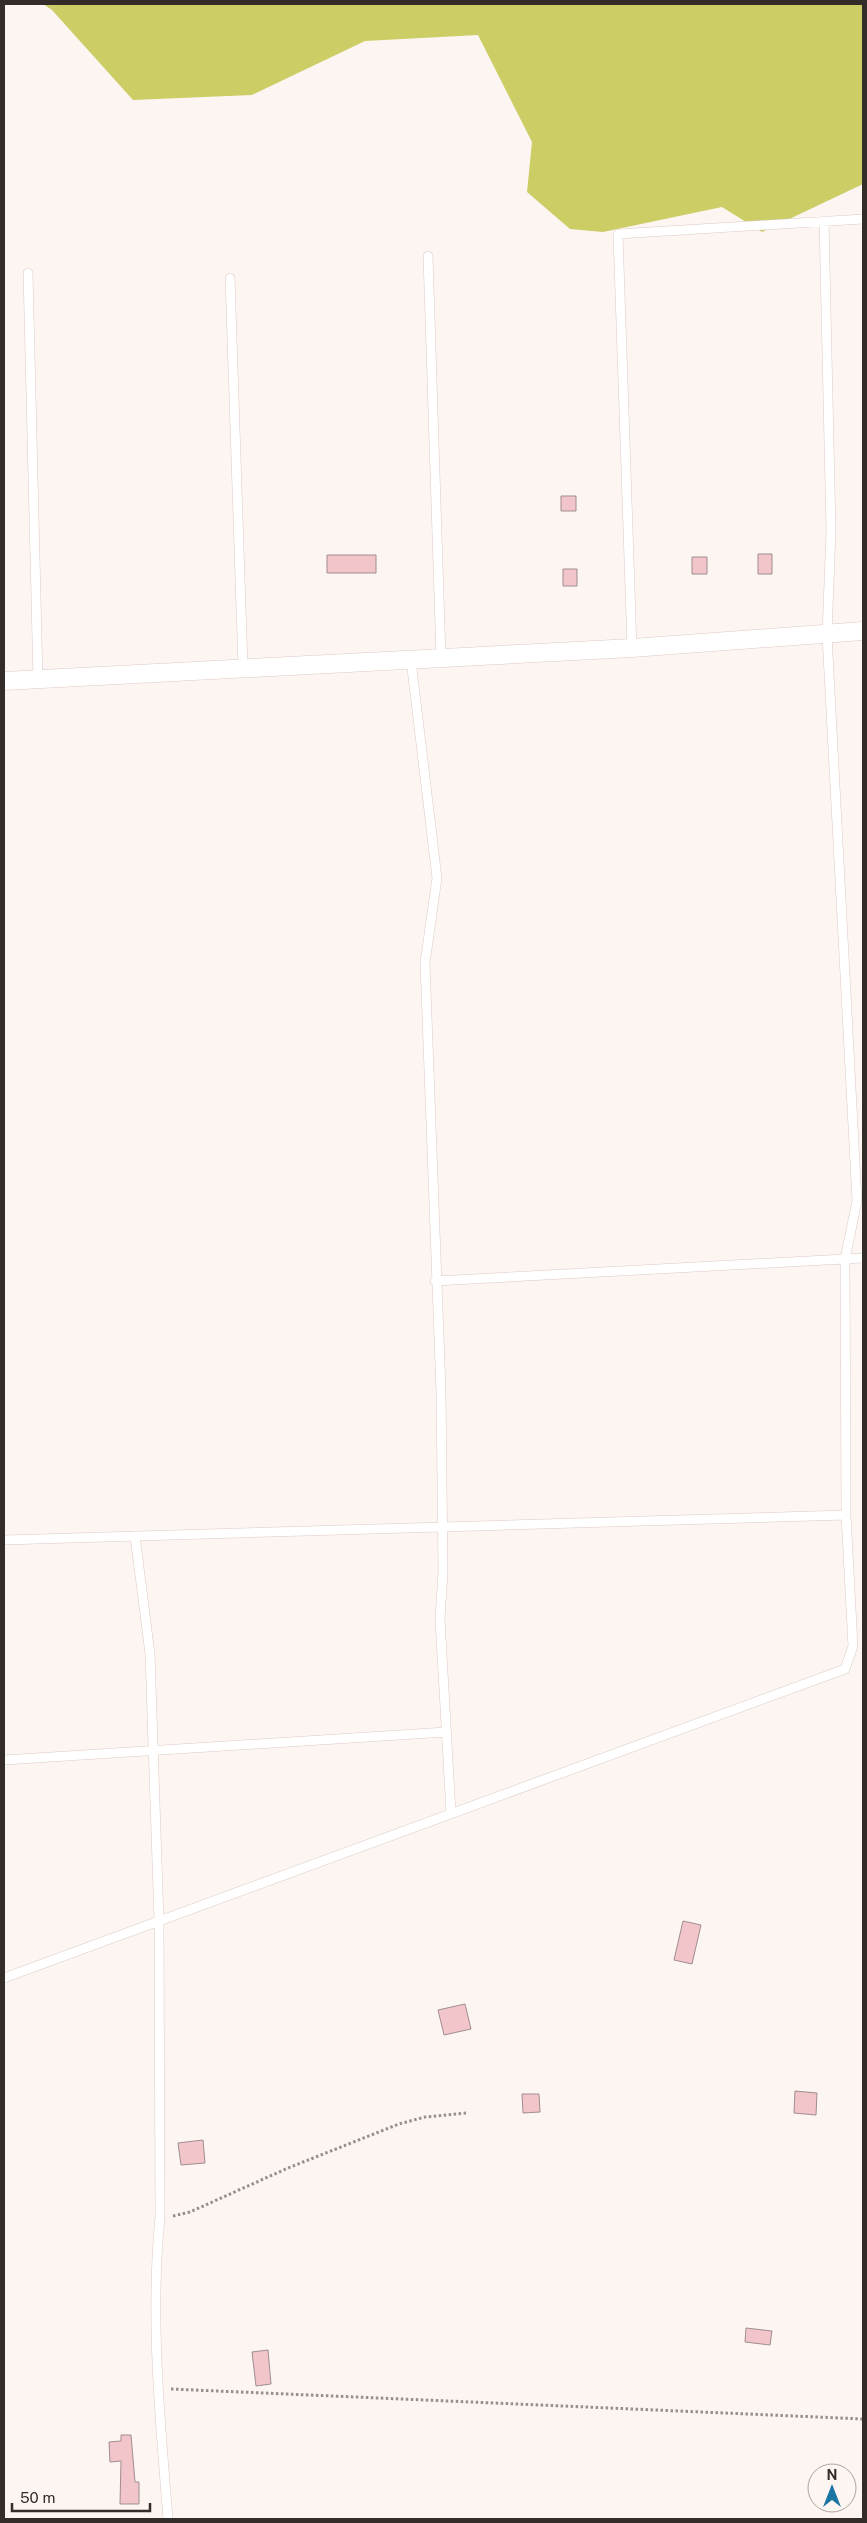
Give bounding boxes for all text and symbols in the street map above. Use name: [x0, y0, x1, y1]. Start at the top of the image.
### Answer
north arrow: [807, 2463, 857, 2513]
text: N: [827, 2467, 837, 2483]
scale bar: [12, 2480, 150, 2512]
text: 50 m: [20, 2489, 55, 2506]

